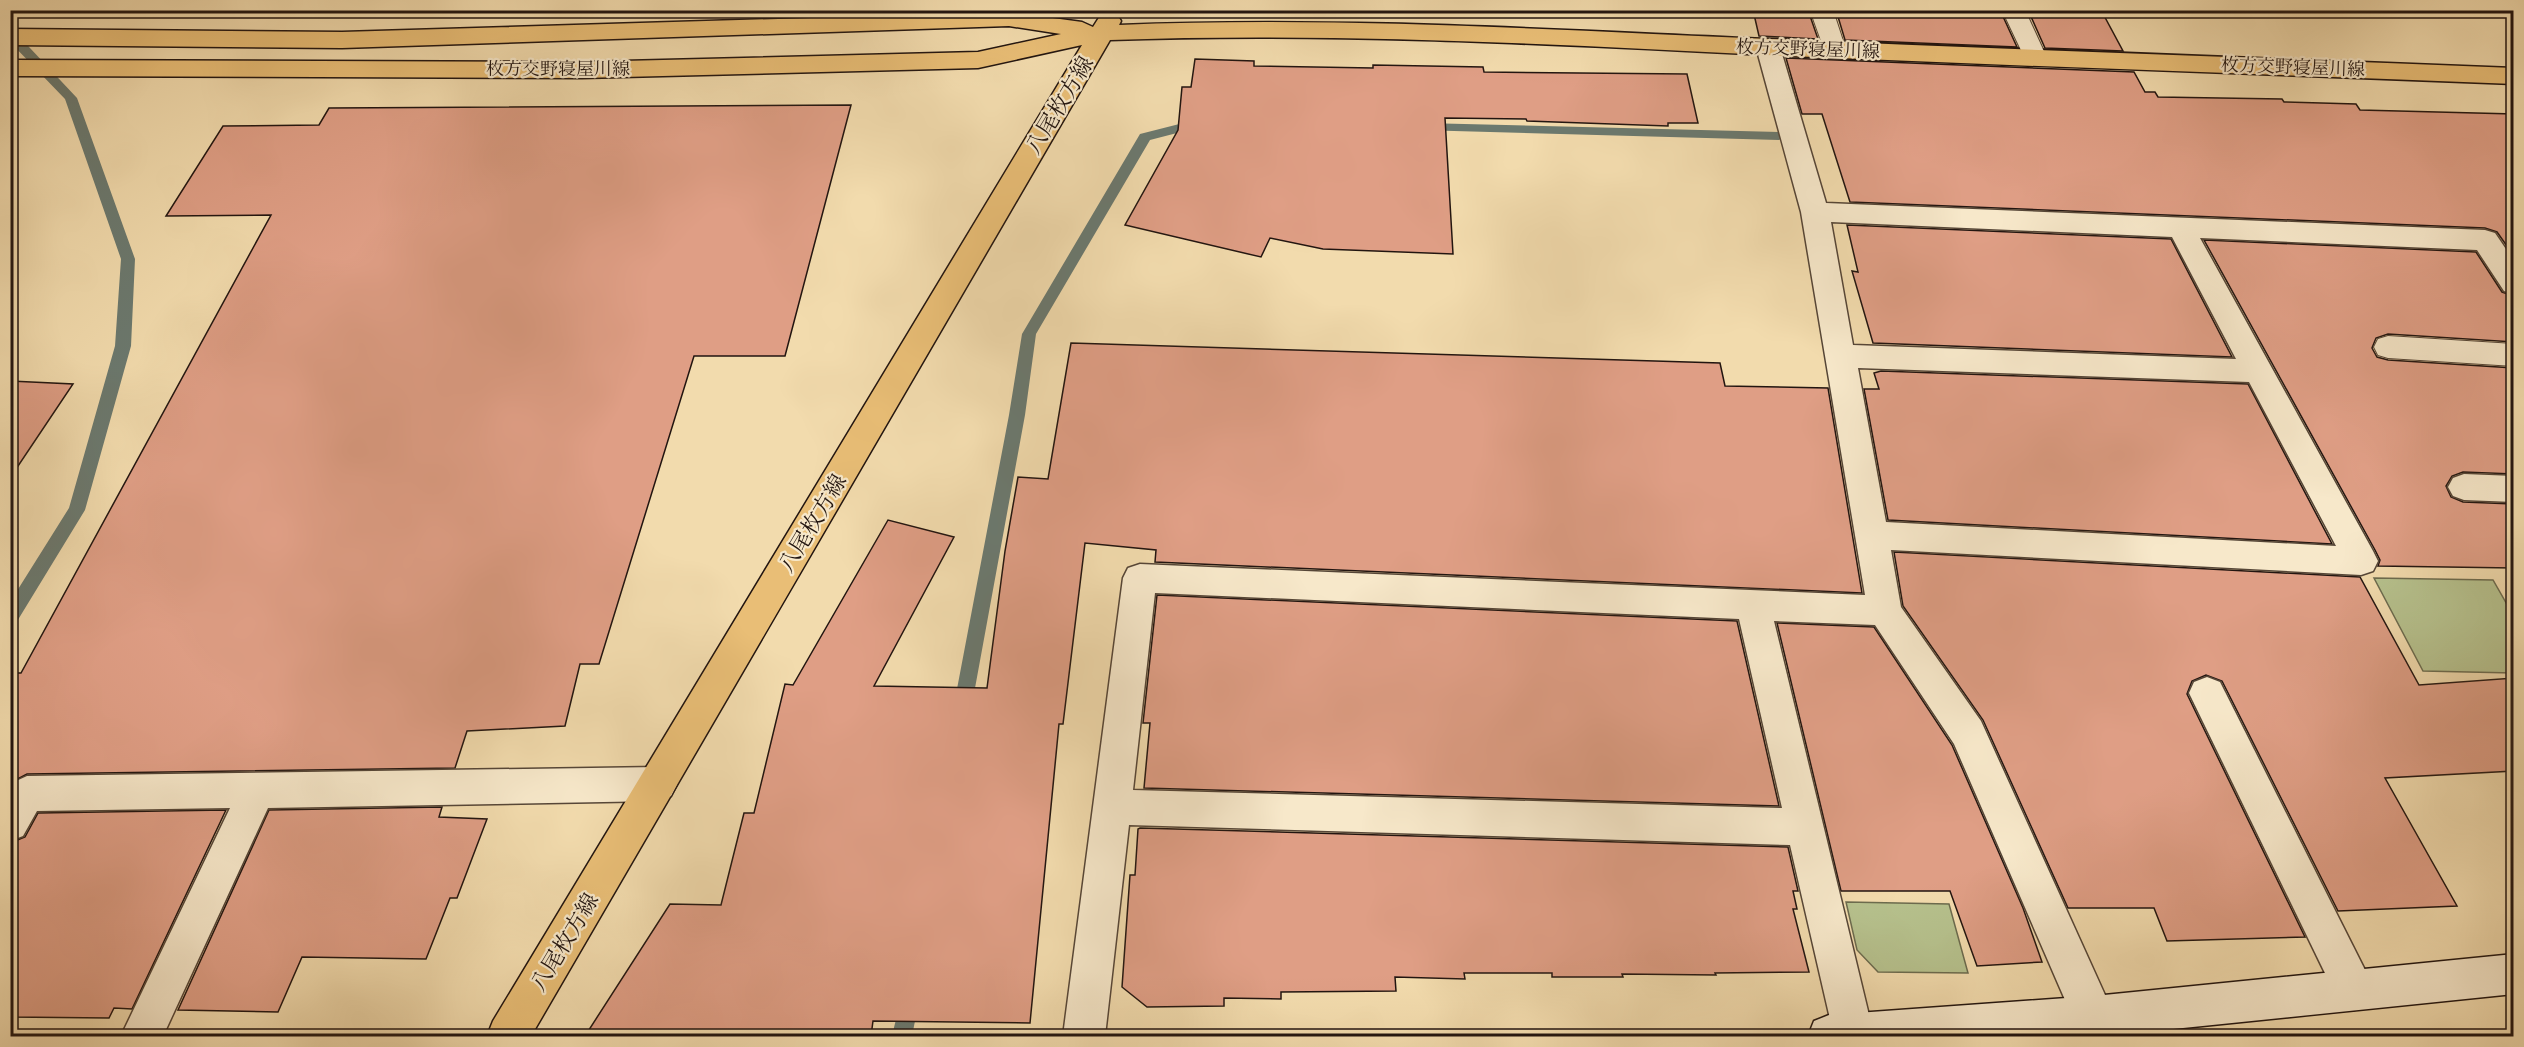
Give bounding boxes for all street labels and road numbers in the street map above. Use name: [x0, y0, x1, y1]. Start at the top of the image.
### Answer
street label: 枚方交野寝屋川線: [1736, 35, 1880, 64]
street label: 八尾枚方線: [1020, 52, 1100, 160]
street label: 枚方交野寝屋川線: [2221, 53, 2365, 82]
street label: 枚方交野寝屋川線: [486, 58, 630, 81]
street label: 八尾枚方線: [773, 470, 853, 578]
street label: 八尾枚方線: [525, 889, 605, 997]

